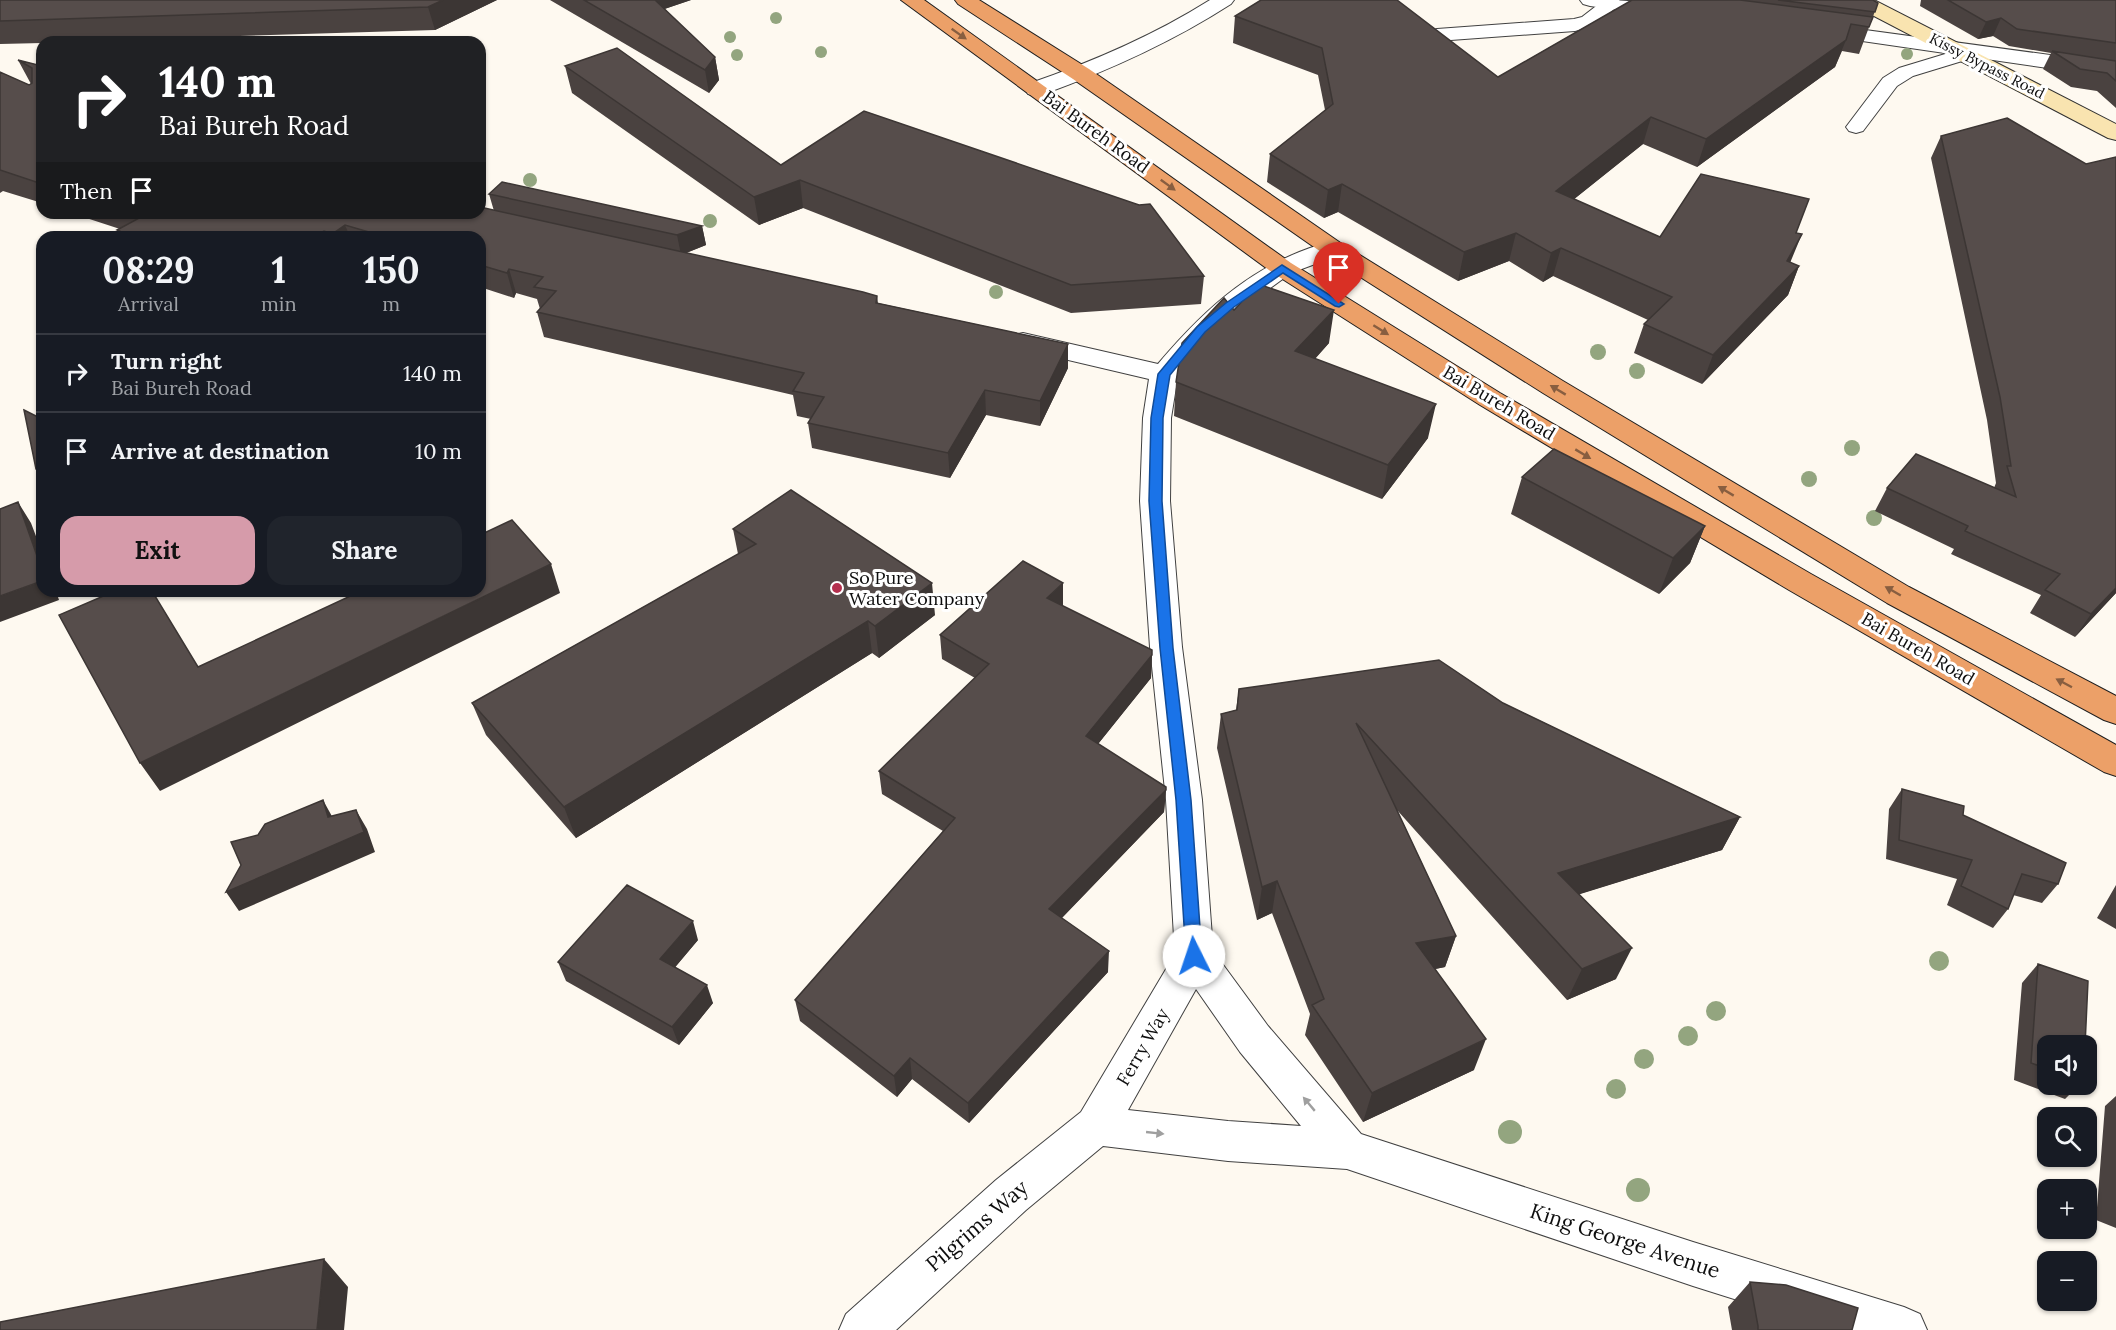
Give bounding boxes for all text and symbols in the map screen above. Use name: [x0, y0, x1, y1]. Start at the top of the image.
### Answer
one-way arrow: [950, 28, 966, 40]
street label: Kissy Bypass Road: [1927, 28, 2048, 103]
text: 140 m: [159, 55, 275, 109]
icon: right: [60, 60, 138, 138]
street label: Bai Bureh Road: [1038, 85, 1155, 178]
text: Bai Bureh Road: [159, 108, 349, 142]
icon: arrive: [125, 174, 158, 207]
text: Then: [60, 177, 113, 205]
one-way arrow: [1160, 178, 1175, 190]
pin: [1313, 242, 1364, 304]
text: 08:29: [102, 247, 195, 293]
text: 1: [271, 247, 286, 293]
text: 150: [363, 247, 420, 293]
icon: arrive: [1322, 251, 1355, 284]
text: Arrival: [118, 291, 179, 316]
text: min: [261, 291, 297, 316]
text: m: [382, 291, 400, 316]
one-way arrow: [1373, 324, 1389, 335]
text: Turn right: [111, 347, 222, 375]
icon: right: [60, 357, 93, 390]
text: 140 m: [403, 359, 462, 387]
street label: Bai Bureh Road: [1439, 360, 1560, 445]
text: Bai Bureh Road: [111, 375, 252, 400]
one-way arrow: [1550, 385, 1566, 396]
icon: arrive: [60, 435, 93, 468]
text: Arrive at destination: [111, 437, 329, 465]
text: 10 m: [415, 437, 462, 465]
one-way arrow: [1575, 449, 1592, 459]
one-way arrow: [1718, 485, 1734, 496]
button: Exit: [60, 516, 255, 585]
button: Share: [267, 516, 462, 585]
place label: So Pure Water Company: [849, 566, 985, 610]
marker: So Pure Water Company: [830, 581, 844, 595]
one-way arrow: [1884, 586, 1901, 596]
street label: Bai Bureh Road: [1858, 607, 1979, 690]
one-way arrow: [2056, 679, 2073, 688]
position arrow: [1162, 924, 1226, 988]
street label: Ferry Way: [1111, 1004, 1174, 1089]
map controls: [2037, 1035, 2097, 1311]
button: sound: [2037, 1035, 2097, 1095]
one-way arrow: [1303, 1097, 1316, 1112]
button: search: [2037, 1107, 2097, 1167]
one-way arrow: [1145, 1128, 1164, 1138]
street label: Pilgrims Way: [920, 1174, 1033, 1277]
button: +: [2037, 1179, 2097, 1239]
street label: King George Avenue: [1527, 1197, 1724, 1284]
button: −: [2037, 1251, 2097, 1311]

